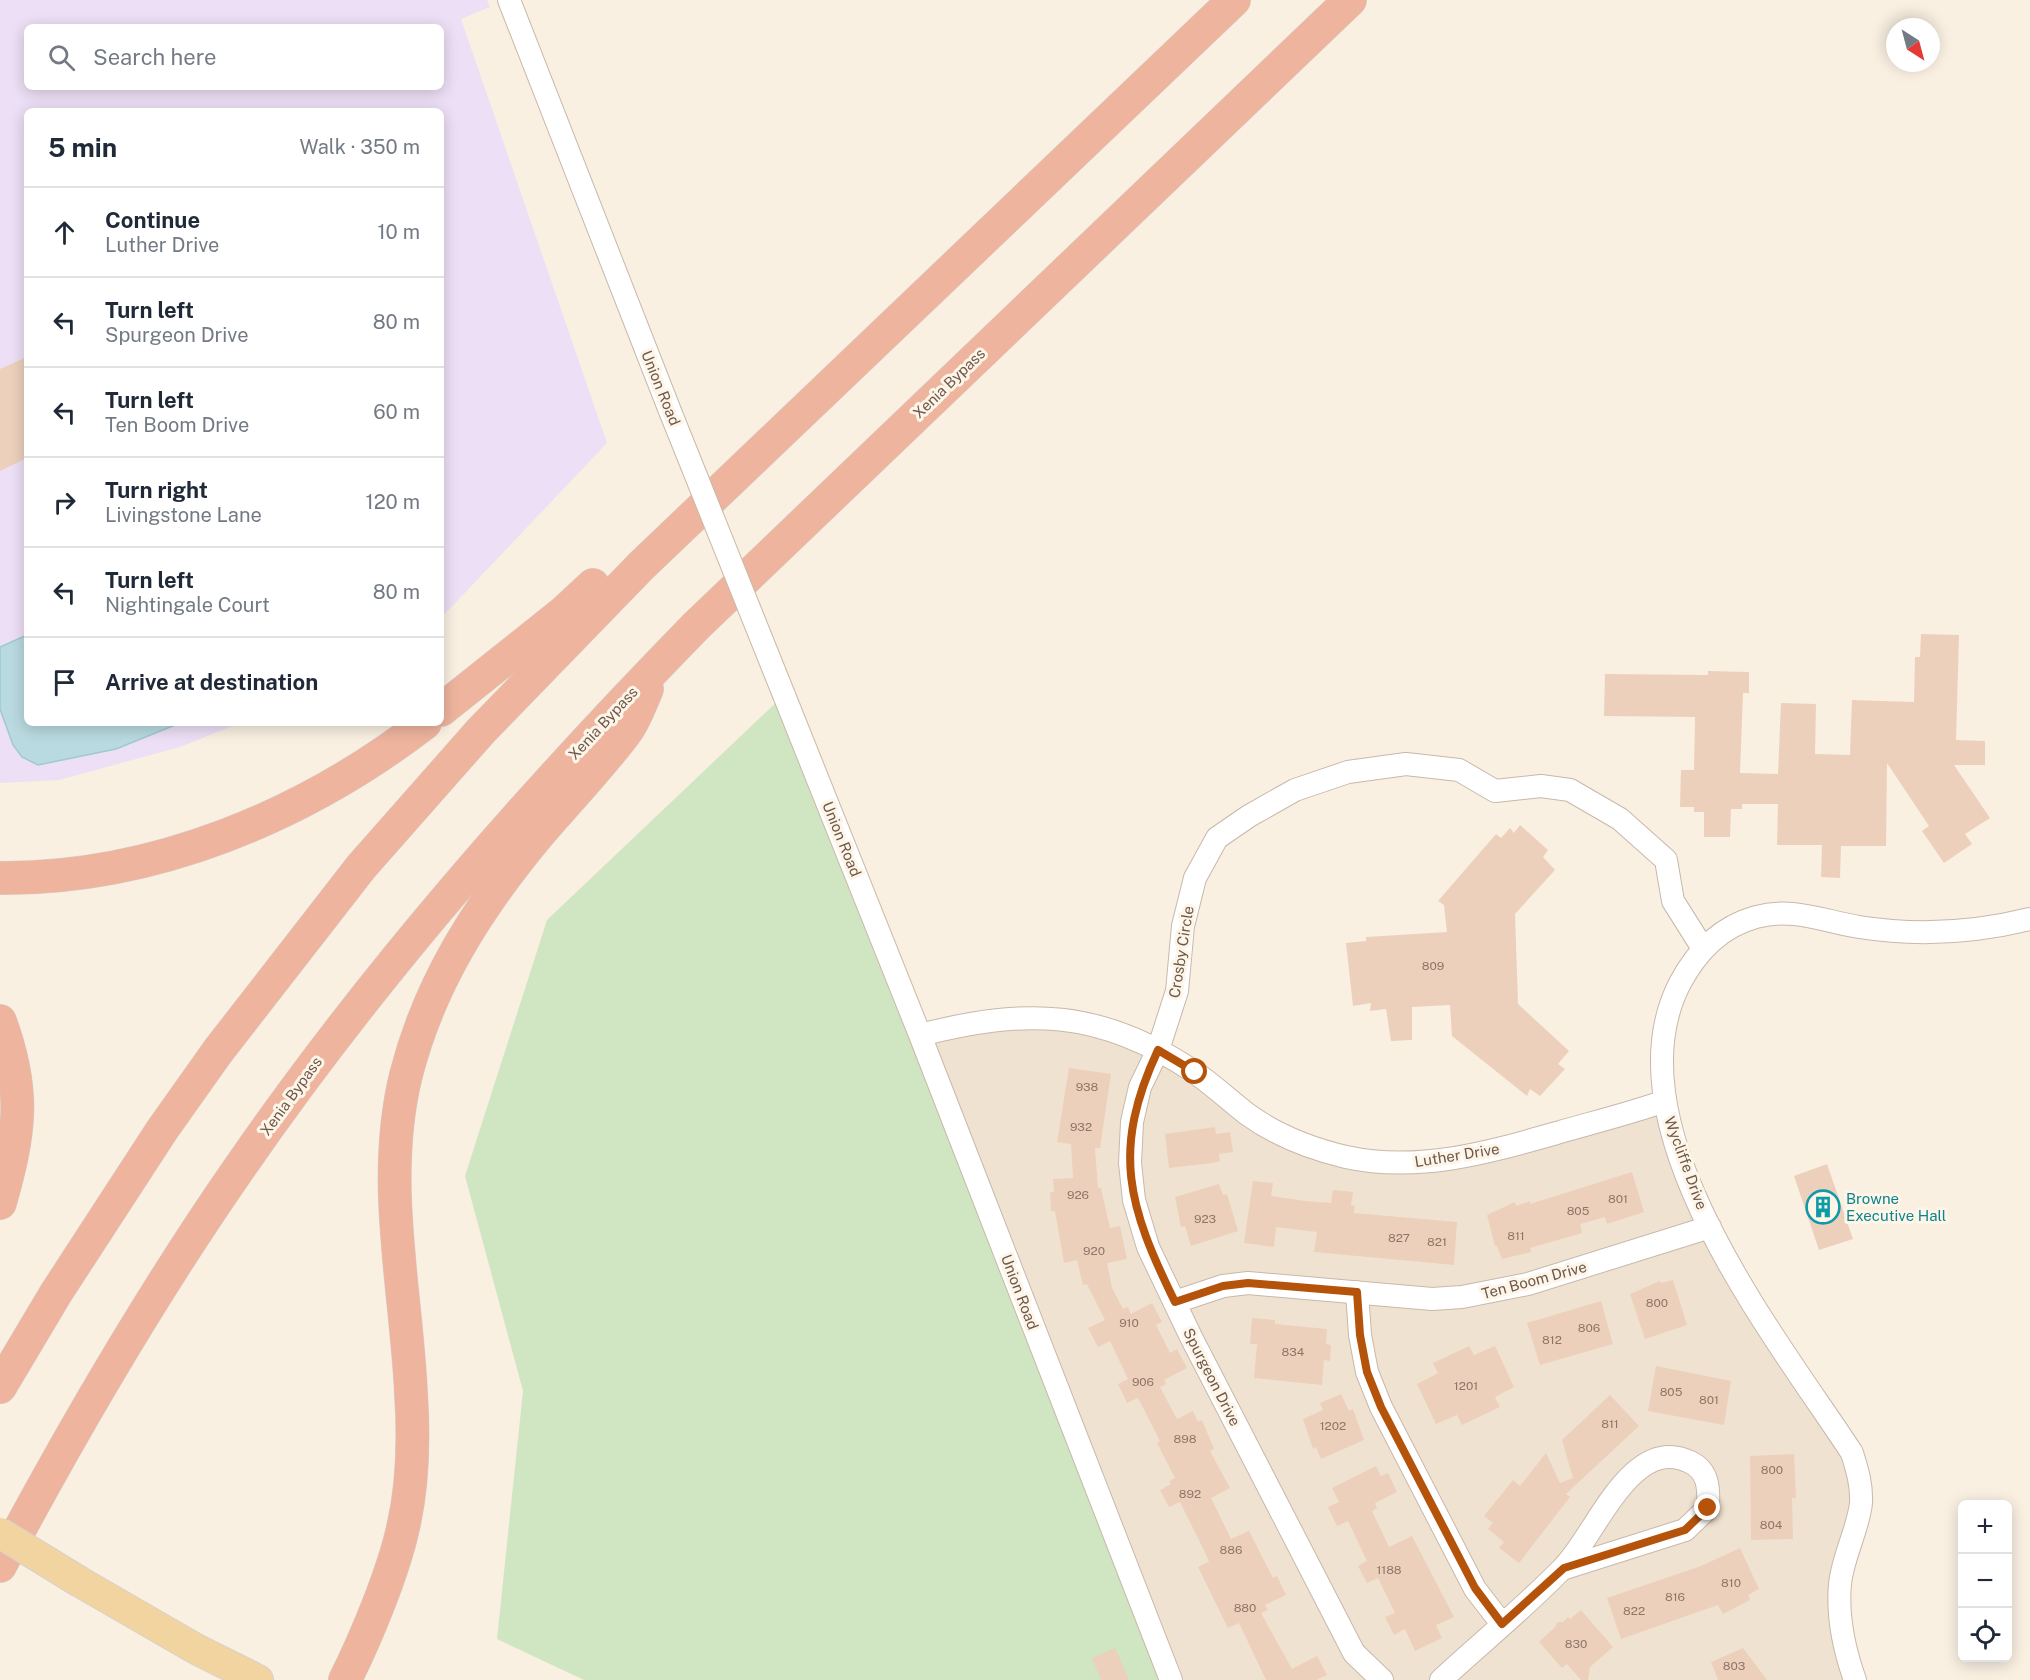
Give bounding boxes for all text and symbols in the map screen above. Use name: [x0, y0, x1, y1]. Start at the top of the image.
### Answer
north arrow: [1886, 18, 1940, 72]
search box: [24, 24, 444, 90]
icon: search: [45, 41, 78, 74]
text: Search here: [93, 44, 217, 70]
text: 5 min: [48, 132, 117, 163]
text: Walk · 350 m: [300, 135, 420, 159]
text: Continue: [105, 207, 200, 233]
icon: ahead: [48, 216, 81, 249]
text: 10 m: [377, 220, 420, 244]
text: Luther Drive: [105, 233, 219, 257]
text: Turn left: [105, 297, 194, 323]
icon: left: [48, 306, 81, 339]
text: 80 m: [373, 310, 420, 334]
text: Spurgeon Drive: [105, 323, 249, 347]
street label: Xenia Bypass: [910, 345, 988, 421]
street label: Union Road: [638, 348, 684, 428]
text: Turn left: [105, 387, 194, 413]
icon: left: [48, 396, 81, 429]
text: 60 m: [373, 400, 420, 424]
text: Ten Boom Drive: [105, 413, 249, 437]
text: Turn right: [105, 477, 208, 503]
icon: right: [48, 486, 81, 519]
text: 120 m: [366, 490, 420, 514]
text: Livingstone Lane: [105, 503, 262, 527]
text: Turn left: [105, 567, 194, 593]
icon: left: [48, 576, 81, 609]
text: 80 m: [373, 580, 420, 604]
text: Nightingale Court: [105, 593, 270, 617]
icon: arrive: [48, 666, 81, 699]
text: Arrive at destination: [105, 669, 318, 695]
street label: Xenia Bypass: [565, 683, 641, 763]
street label: Union Road: [819, 799, 865, 879]
street label: Crosby Circle: [1165, 905, 1197, 999]
house number: 809: [1422, 959, 1444, 973]
street label: Xenia Bypass: [257, 1053, 325, 1139]
route start: [1181, 1058, 1207, 1084]
house number: 938: [1076, 1080, 1099, 1094]
street label: Wycliffe Drive: [1661, 1114, 1711, 1212]
house number: 932: [1070, 1120, 1092, 1134]
street label: Luther Drive: [1413, 1140, 1501, 1170]
house number: 926: [1067, 1188, 1089, 1202]
building icon: Browne Executive Hall: [1805, 1189, 1841, 1225]
place label: Browne Executive Hall: [1846, 1190, 1946, 1224]
house number: 801: [1608, 1192, 1628, 1206]
house number: 805: [1567, 1204, 1590, 1218]
house number: 923: [1194, 1212, 1216, 1226]
house number: 811: [1507, 1229, 1525, 1243]
house number: 827: [1388, 1231, 1410, 1245]
house number: 821: [1427, 1235, 1447, 1249]
house number: 920: [1083, 1244, 1105, 1258]
street label: Union Road: [998, 1252, 1042, 1332]
street label: Ten Boom Drive: [1480, 1258, 1588, 1302]
house number: 800: [1646, 1296, 1668, 1310]
house number: 910: [1119, 1316, 1139, 1330]
house number: 806: [1578, 1321, 1600, 1335]
street label: Spurgeon Drive: [1180, 1325, 1244, 1429]
house number: 812: [1542, 1333, 1562, 1347]
house number: 834: [1282, 1345, 1305, 1359]
house number: 906: [1132, 1375, 1154, 1389]
house number: 1201: [1454, 1379, 1478, 1393]
house number: 805: [1660, 1385, 1683, 1399]
house number: 801: [1699, 1393, 1719, 1407]
house number: 811: [1601, 1417, 1619, 1431]
house number: 1202: [1320, 1419, 1346, 1433]
house number: 898: [1174, 1432, 1197, 1446]
house number: 800: [1761, 1463, 1783, 1477]
house number: 892: [1179, 1487, 1201, 1501]
route end: [1694, 1494, 1720, 1520]
map controls: [1958, 1500, 2012, 1662]
button: +: [1958, 1500, 2012, 1554]
house number: 804: [1760, 1518, 1783, 1532]
house number: 886: [1220, 1543, 1242, 1557]
button: −: [1958, 1554, 2012, 1608]
house number: 1188: [1376, 1563, 1402, 1577]
house number: 810: [1721, 1576, 1741, 1590]
house number: 816: [1665, 1590, 1685, 1604]
house number: 880: [1234, 1601, 1256, 1615]
house number: 822: [1623, 1604, 1645, 1618]
button: locate: [1958, 1608, 2012, 1662]
house number: 830: [1565, 1637, 1587, 1651]
house number: 803: [1723, 1659, 1745, 1673]

